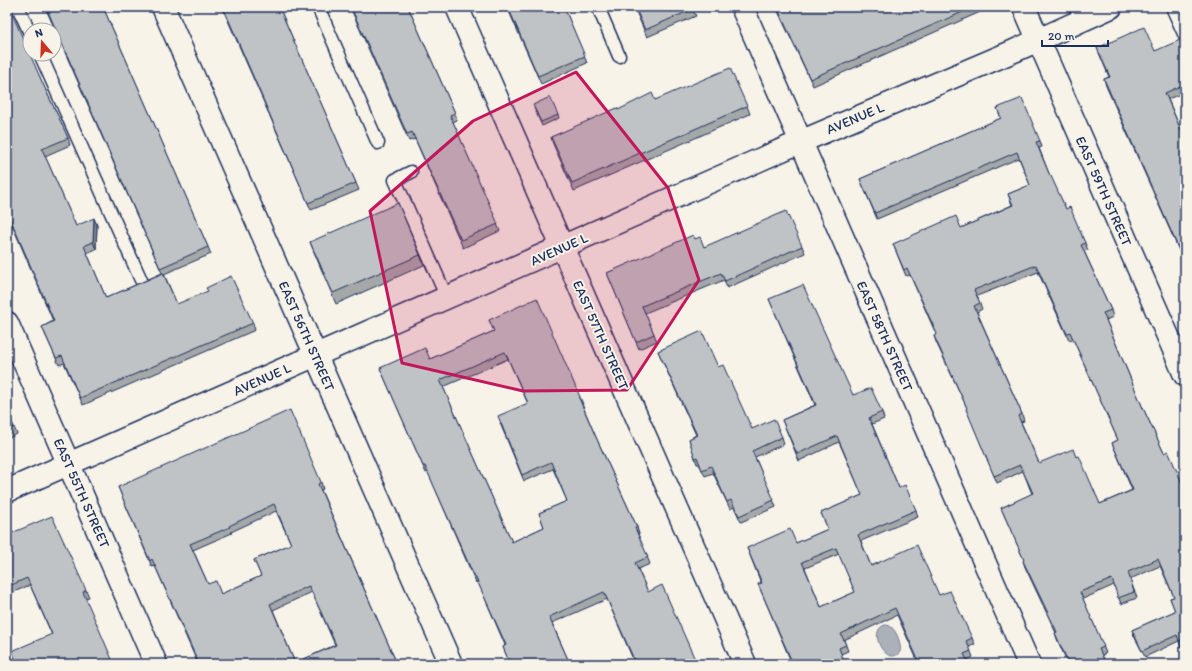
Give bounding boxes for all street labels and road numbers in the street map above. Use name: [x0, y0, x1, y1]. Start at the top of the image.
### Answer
street label: AVENUE L: [824, 99, 887, 138]
street label: EAST 59TH STREET: [1072, 134, 1135, 249]
street label: AVENUE L: [528, 229, 591, 270]
street label: EAST 57TH STREET: [569, 278, 632, 393]
street label: EAST 58TH STREET: [853, 278, 917, 394]
street label: EAST 56TH STREET: [275, 279, 338, 394]
street label: AVENUE L: [231, 359, 294, 400]
street label: EAST 55TH STREET: [50, 436, 113, 551]

